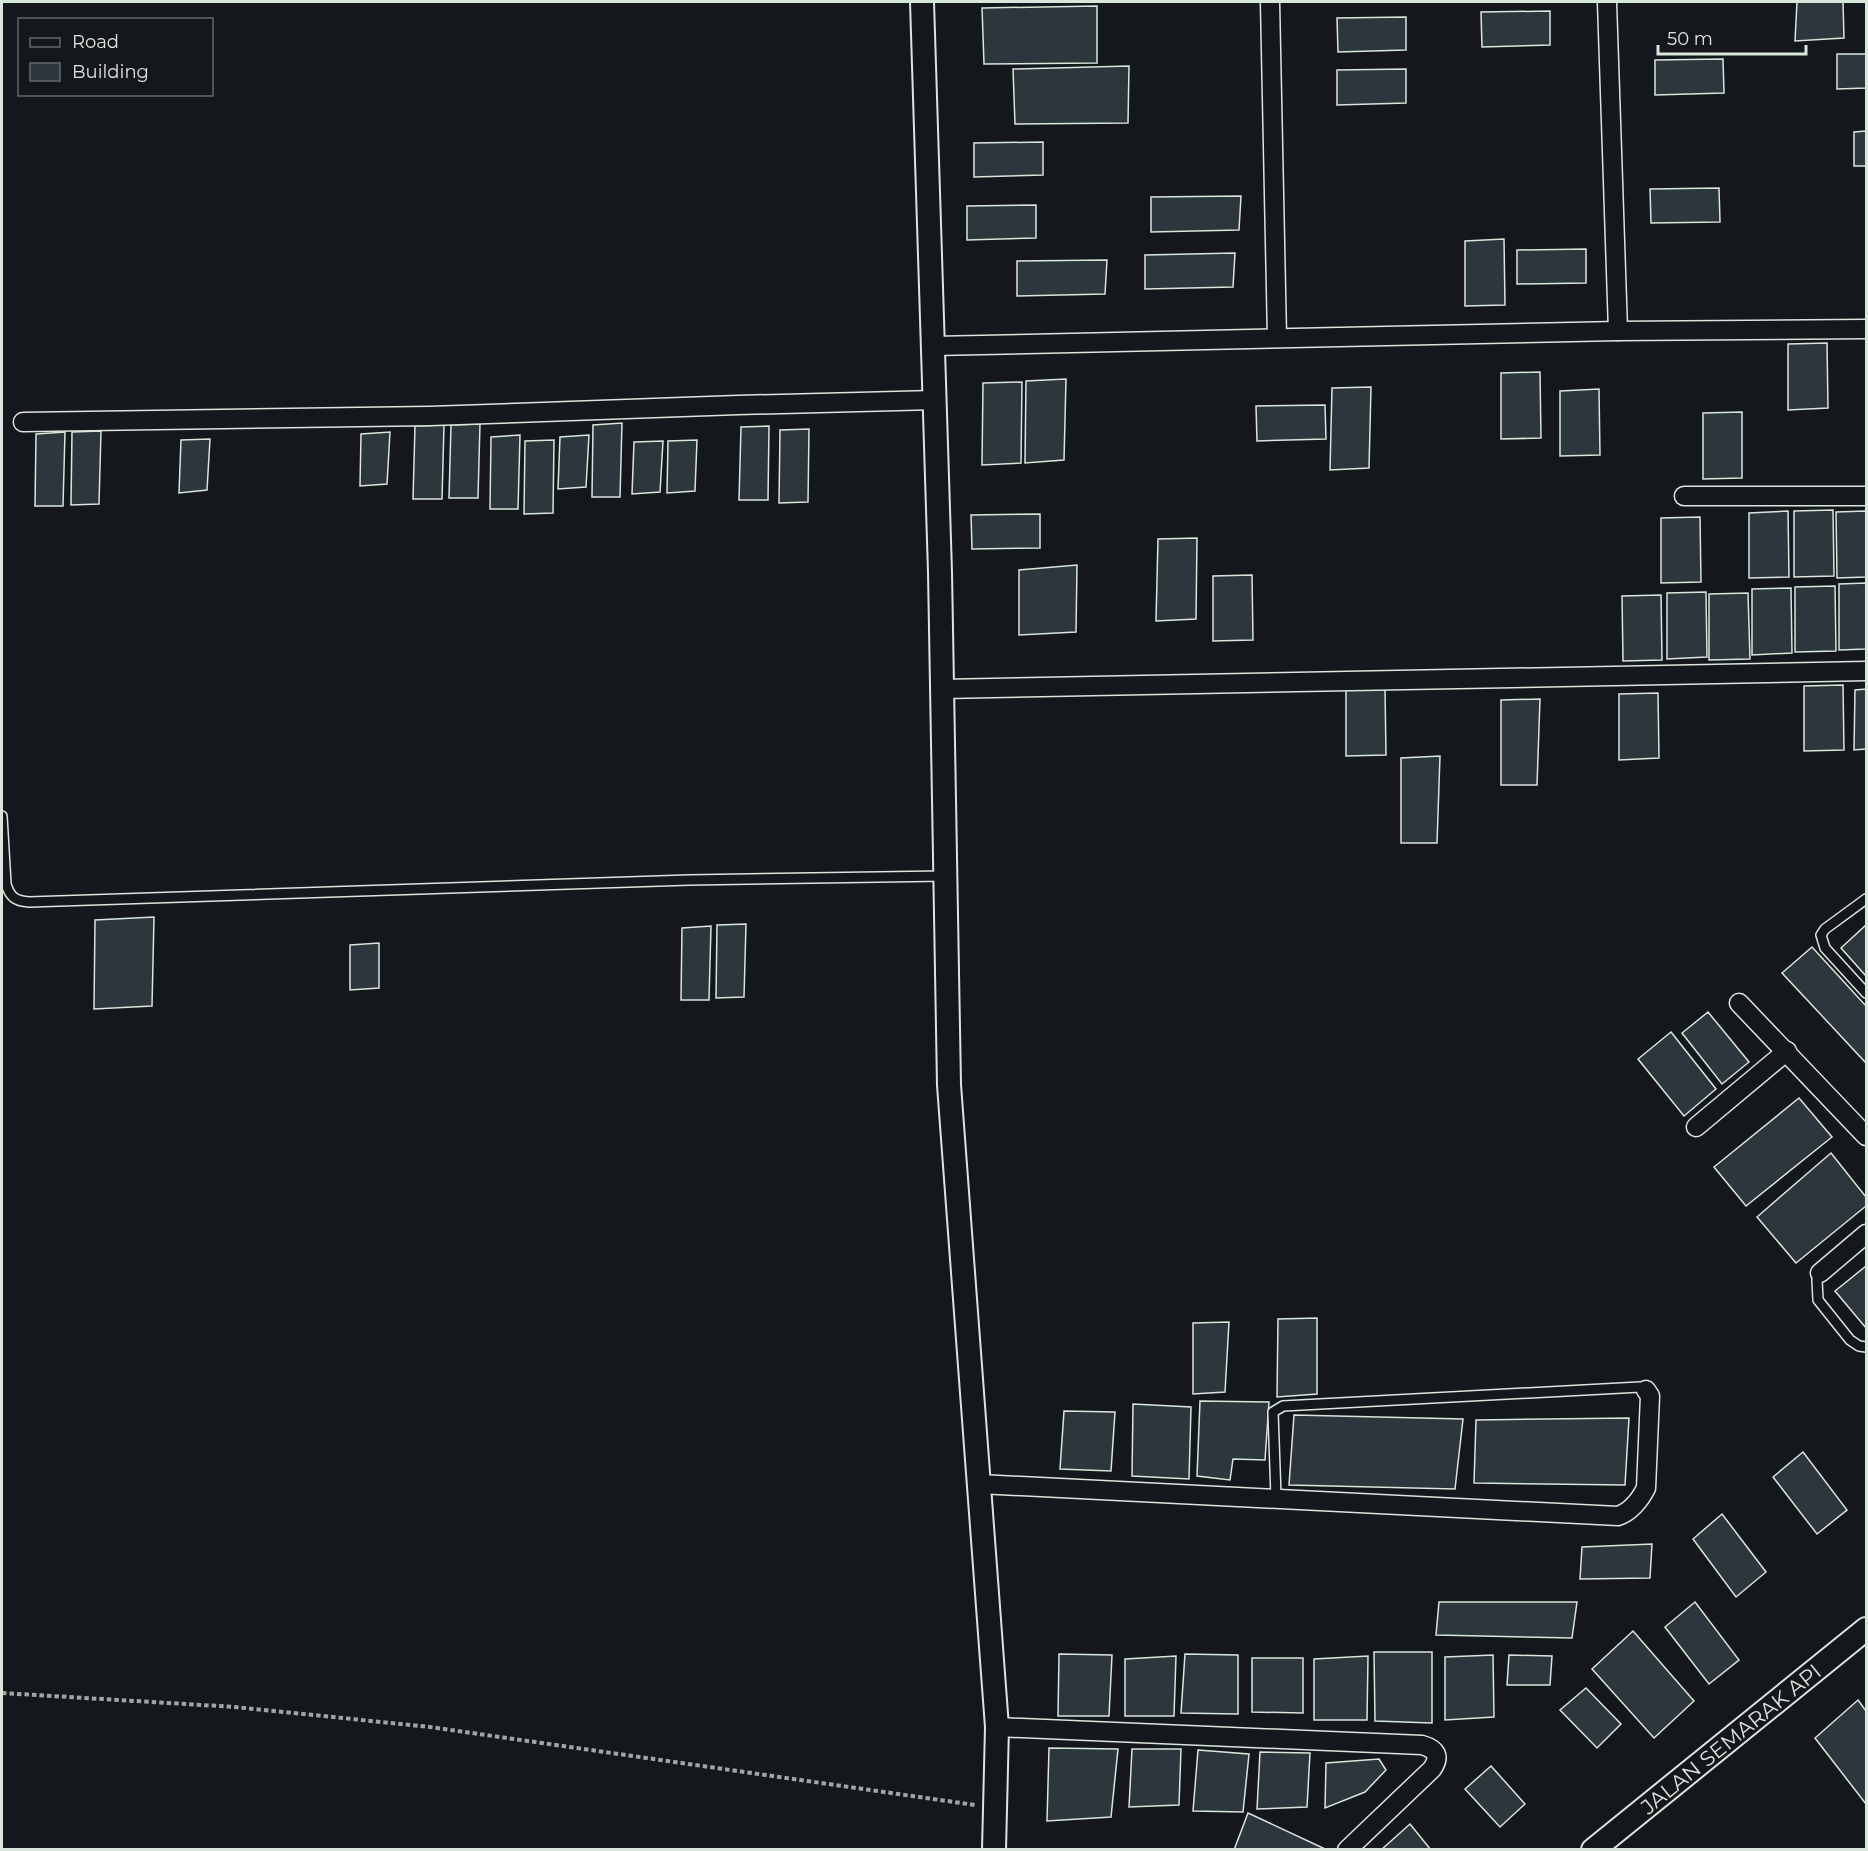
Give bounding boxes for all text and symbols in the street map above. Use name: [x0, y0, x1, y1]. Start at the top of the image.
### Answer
legend: [18, 18, 213, 96]
scale bar: [1658, 18, 1806, 56]
text: 50 m: [1667, 28, 1713, 50]
text: Road: [72, 31, 119, 53]
text: Building: [72, 61, 149, 83]
street label: JALAN SEMARAK API: [1635, 1658, 1826, 1820]

